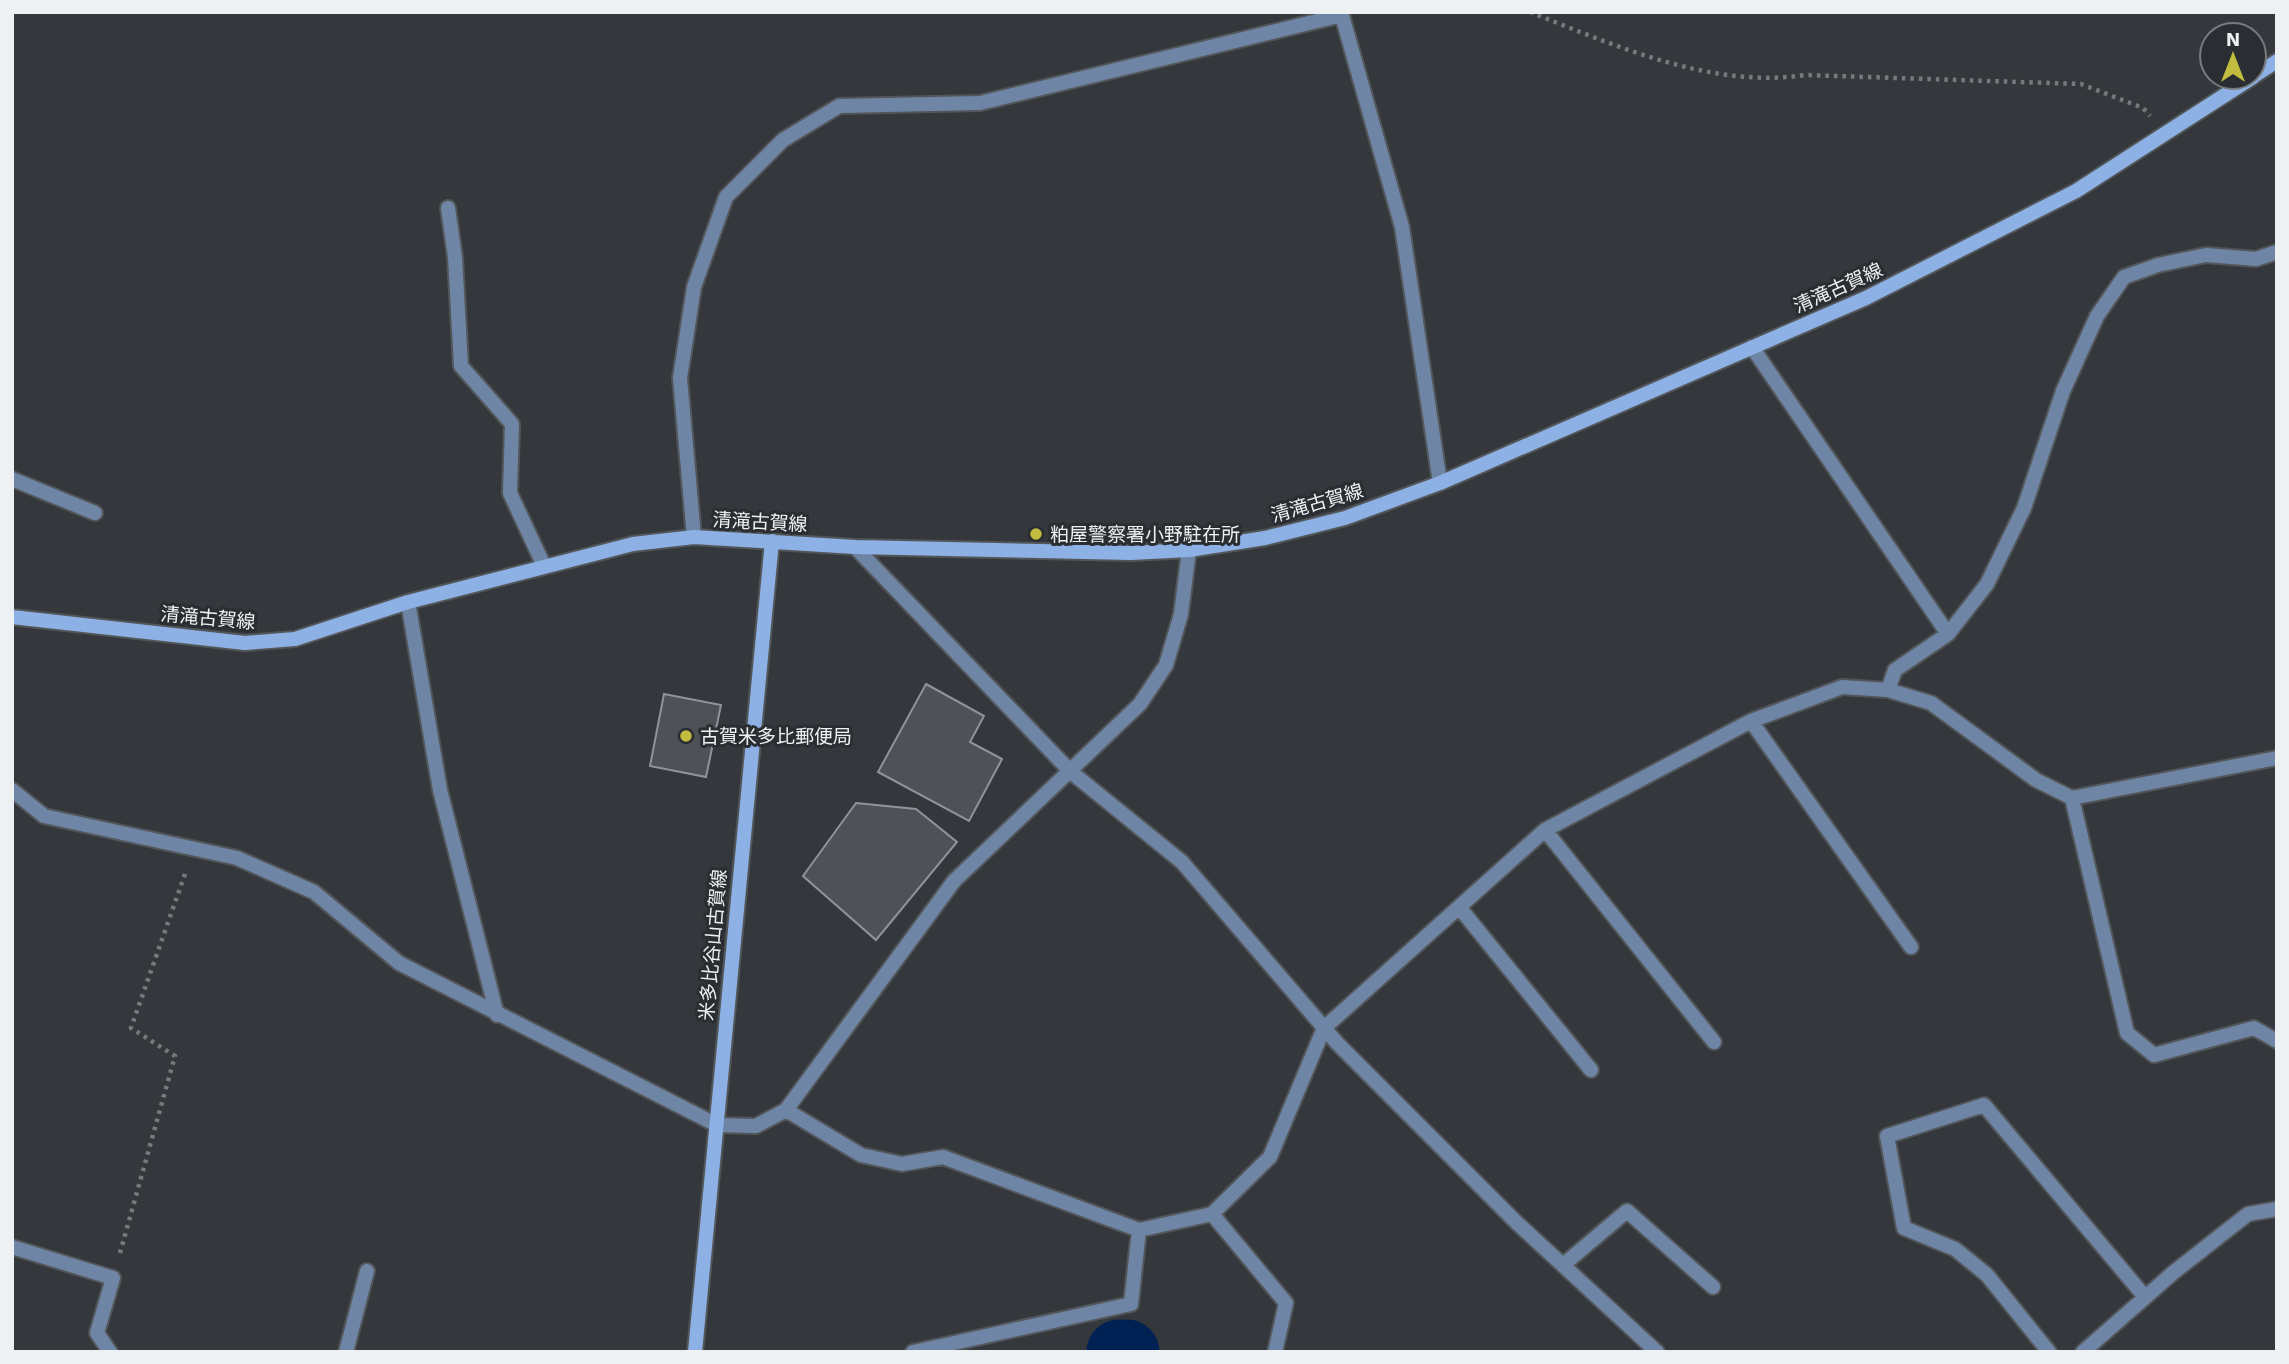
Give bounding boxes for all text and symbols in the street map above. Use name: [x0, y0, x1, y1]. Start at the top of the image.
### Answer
north arrow: [2198, 21, 2268, 91]
text: N: [2226, 28, 2240, 51]
street label: 清滝古賀線: [1790, 258, 1886, 318]
street label: 清滝古賀線: [1268, 479, 1366, 527]
street label: 清滝古賀線: [712, 508, 808, 536]
place label: 粕屋警察署小野駐在所: [1050, 523, 1240, 546]
marker: 粕屋警察署小野駐在所: [1028, 526, 1044, 542]
street label: 清滝古賀線: [160, 602, 256, 634]
place label: 古賀米多比郵便局: [700, 725, 852, 748]
marker: 古賀米多比郵便局: [678, 728, 694, 744]
street label: 米多比谷山古賀線: [695, 868, 731, 1022]

